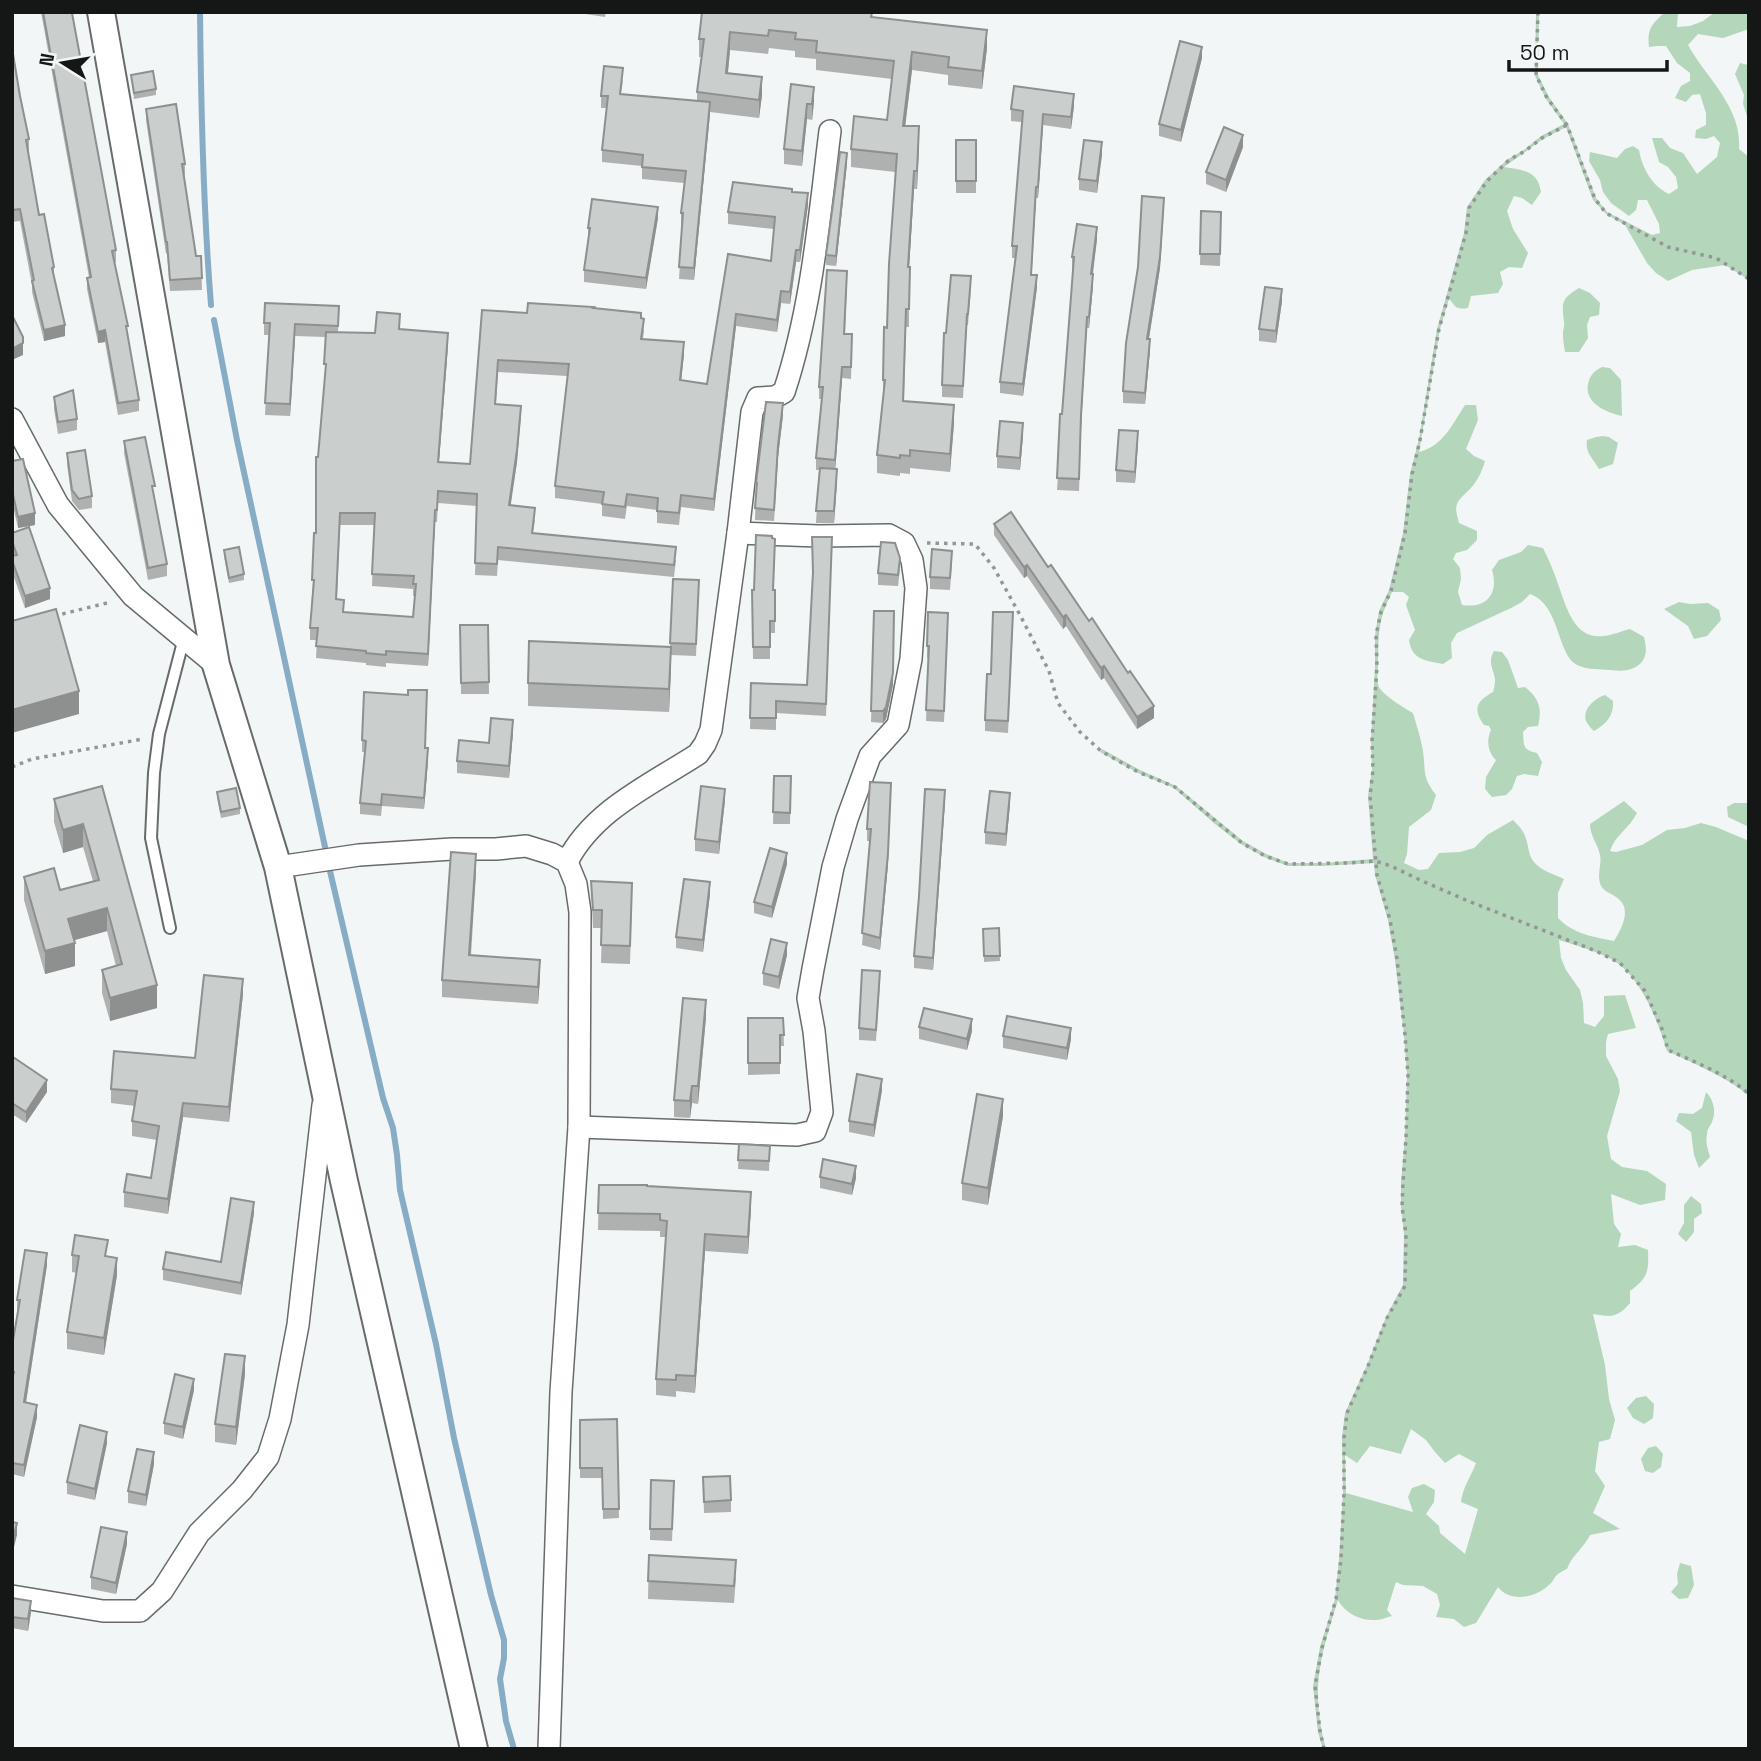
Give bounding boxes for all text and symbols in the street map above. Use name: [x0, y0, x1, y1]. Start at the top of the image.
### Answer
north arrow: [28, 28, 98, 98]
scale bar: [1509, 28, 1666, 72]
text: 50 m: [1520, 39, 1570, 66]
text: N: [33, 51, 60, 68]

